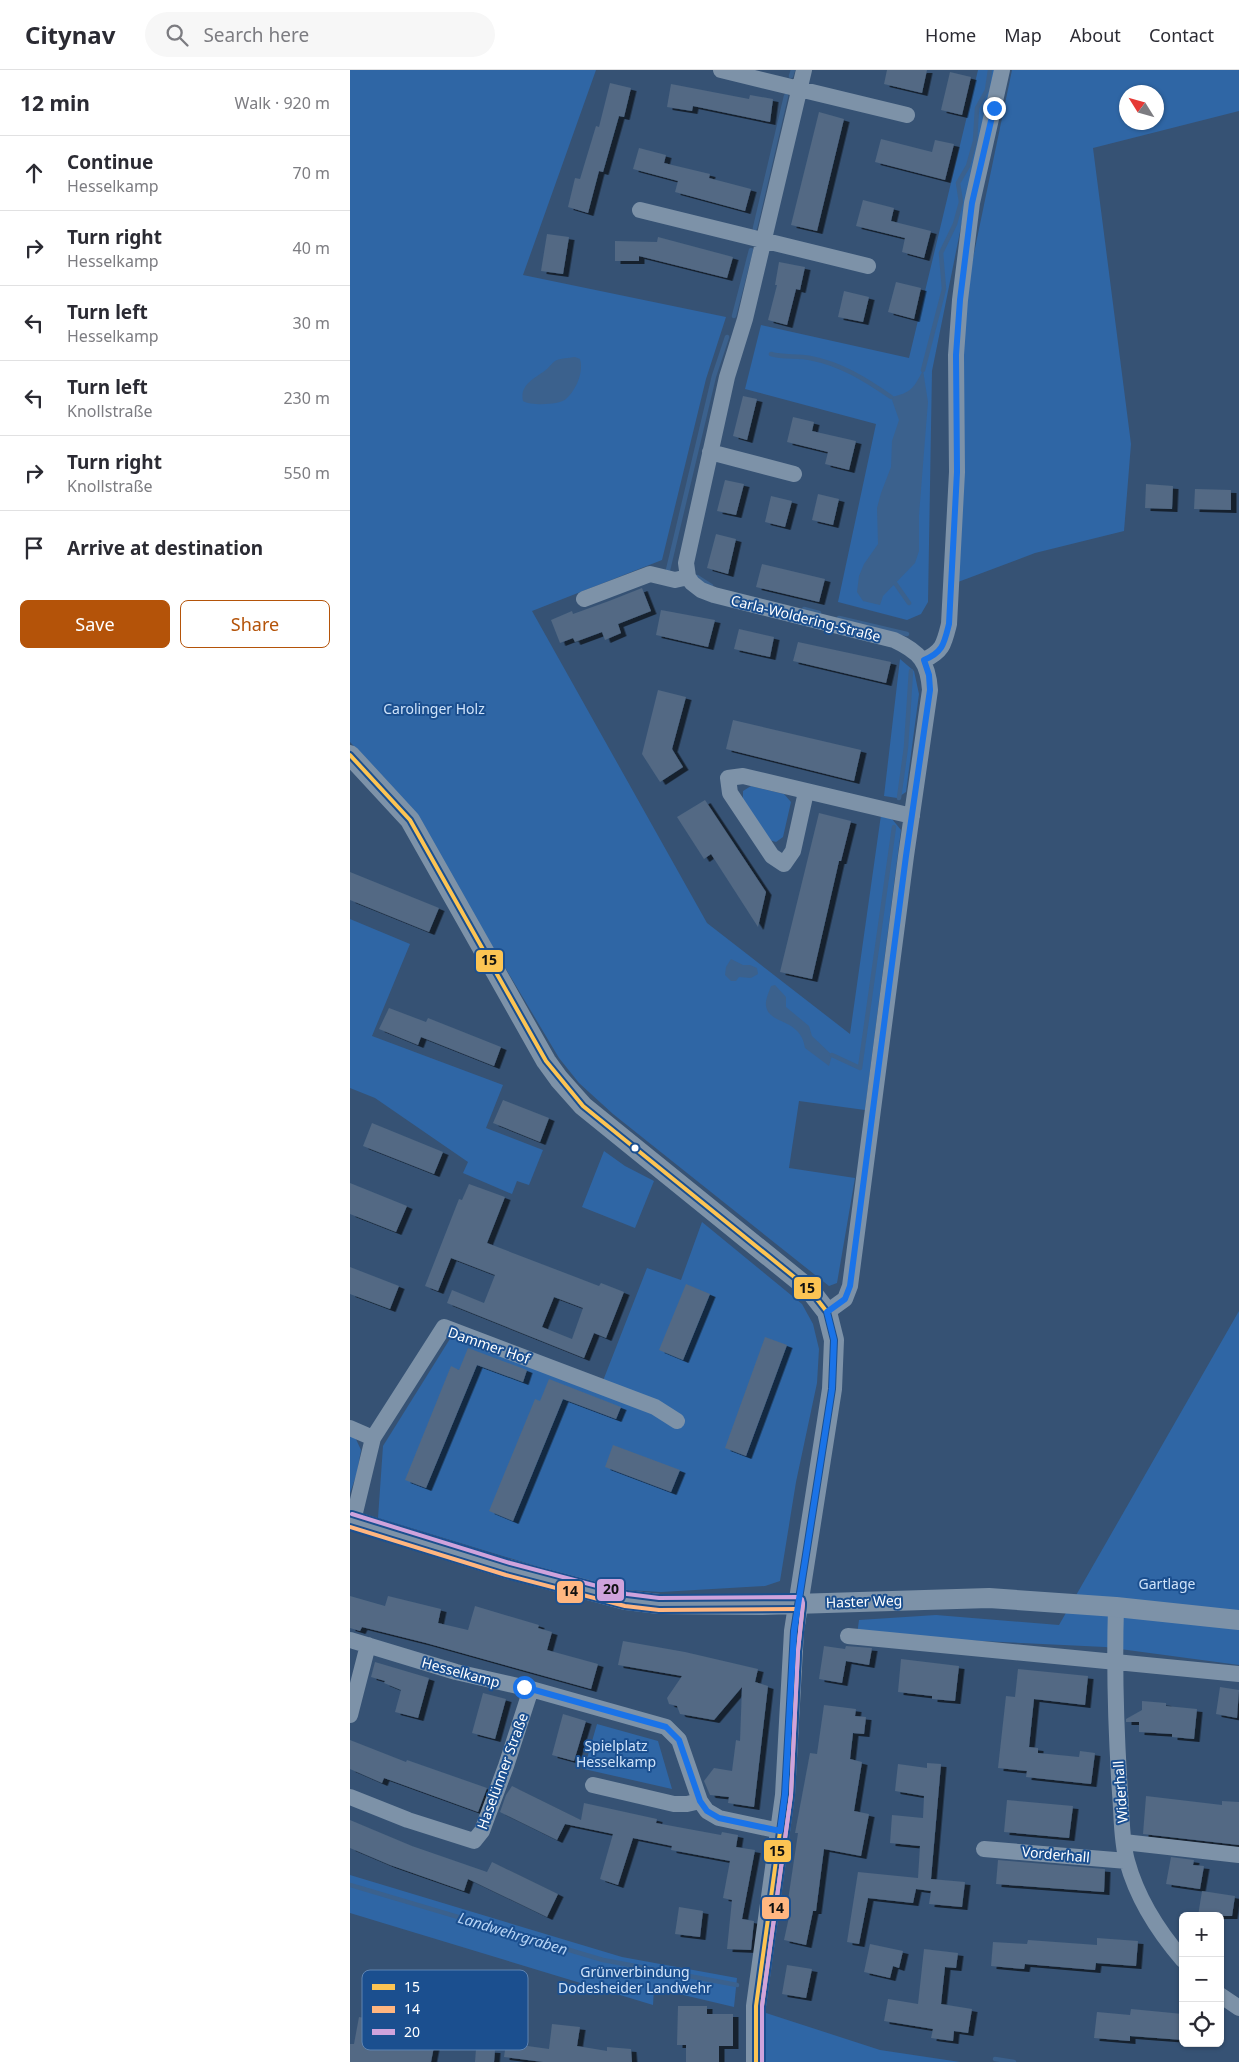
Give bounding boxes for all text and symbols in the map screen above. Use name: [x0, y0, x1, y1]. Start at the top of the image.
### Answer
search box: [145, 12, 495, 57]
text: Citynav: [25, 18, 115, 51]
icon: search: [163, 21, 191, 49]
text: Search here: [203, 22, 309, 48]
text: Home: [925, 23, 976, 47]
text: Map: [1004, 23, 1042, 47]
text: About: [1070, 23, 1121, 47]
text: Contact: [1149, 23, 1214, 47]
north arrow: [1119, 85, 1164, 130]
text: 12 min: [20, 89, 90, 117]
text: Walk · 920 m: [235, 92, 330, 114]
route end: [983, 97, 1006, 120]
text: Continue: [67, 149, 153, 175]
icon: ahead: [20, 159, 48, 187]
text: 70 m: [293, 162, 330, 184]
text: Hesselkamp: [67, 175, 159, 197]
text: Turn right: [67, 224, 162, 250]
icon: right: [20, 234, 48, 262]
text: 40 m: [293, 237, 330, 259]
text: Hesselkamp: [67, 250, 159, 272]
text: Turn left: [67, 299, 148, 325]
icon: left: [20, 309, 48, 337]
text: 30 m: [293, 312, 330, 334]
text: Hesselkamp: [67, 325, 159, 347]
text: Turn left: [67, 374, 148, 400]
icon: left: [20, 384, 48, 412]
text: 230 m: [283, 387, 330, 409]
text: Knollstraße: [67, 400, 153, 422]
text: Turn right: [67, 449, 162, 475]
icon: right: [20, 459, 48, 487]
text: 550 m: [283, 462, 330, 484]
text: Knollstraße: [67, 475, 153, 497]
icon: arrive: [20, 534, 48, 562]
text: Arrive at destination: [67, 535, 263, 561]
street label: Carla-Woldering-Straße: [729, 590, 883, 646]
button: Save: [20, 600, 170, 648]
button: Share: [180, 600, 330, 648]
park label: Carolinger Holz: [383, 699, 485, 718]
line badge: 15: [475, 949, 504, 973]
text: 15: [481, 950, 497, 969]
unlabelled marker: [630, 1143, 640, 1153]
line badge: 15: [793, 1276, 822, 1300]
text: 15: [799, 1278, 815, 1297]
street label: Dammer Hof: [446, 1322, 534, 1368]
park label: Gartlage: [1139, 1574, 1196, 1593]
line badge: 20: [596, 1578, 625, 1602]
text: 20: [603, 1579, 619, 1598]
line badge: 14: [556, 1580, 584, 1604]
text: 14: [562, 1581, 578, 1600]
street label: Haster Weg: [825, 1590, 903, 1612]
street label: Hesselkamp: [420, 1652, 502, 1692]
route start: [513, 1676, 536, 1699]
street label: Haselünner Straße: [472, 1710, 532, 1832]
park label: Spielplatz Hesselkamp: [576, 1736, 656, 1771]
street label: Widerhall: [1108, 1760, 1132, 1824]
line badge: 15: [763, 1839, 792, 1863]
text: 15: [769, 1841, 785, 1860]
street label: Vorderhall: [1021, 1842, 1091, 1866]
line badge: 14: [761, 1896, 790, 1920]
text: 14: [768, 1898, 784, 1917]
water label: Landwehrgraben: [456, 1907, 570, 1959]
map controls: [1179, 1912, 1224, 2047]
button: +: [1179, 1912, 1224, 1957]
button: −: [1179, 1957, 1224, 2002]
park label: Grünverbindung Dodesheider Landwehr: [558, 1962, 712, 1997]
legend: [362, 1970, 528, 2050]
text: 15: [404, 1977, 420, 1996]
text: 14: [404, 1999, 420, 2018]
button: locate: [1179, 2002, 1224, 2047]
text: 20: [404, 2022, 420, 2041]

